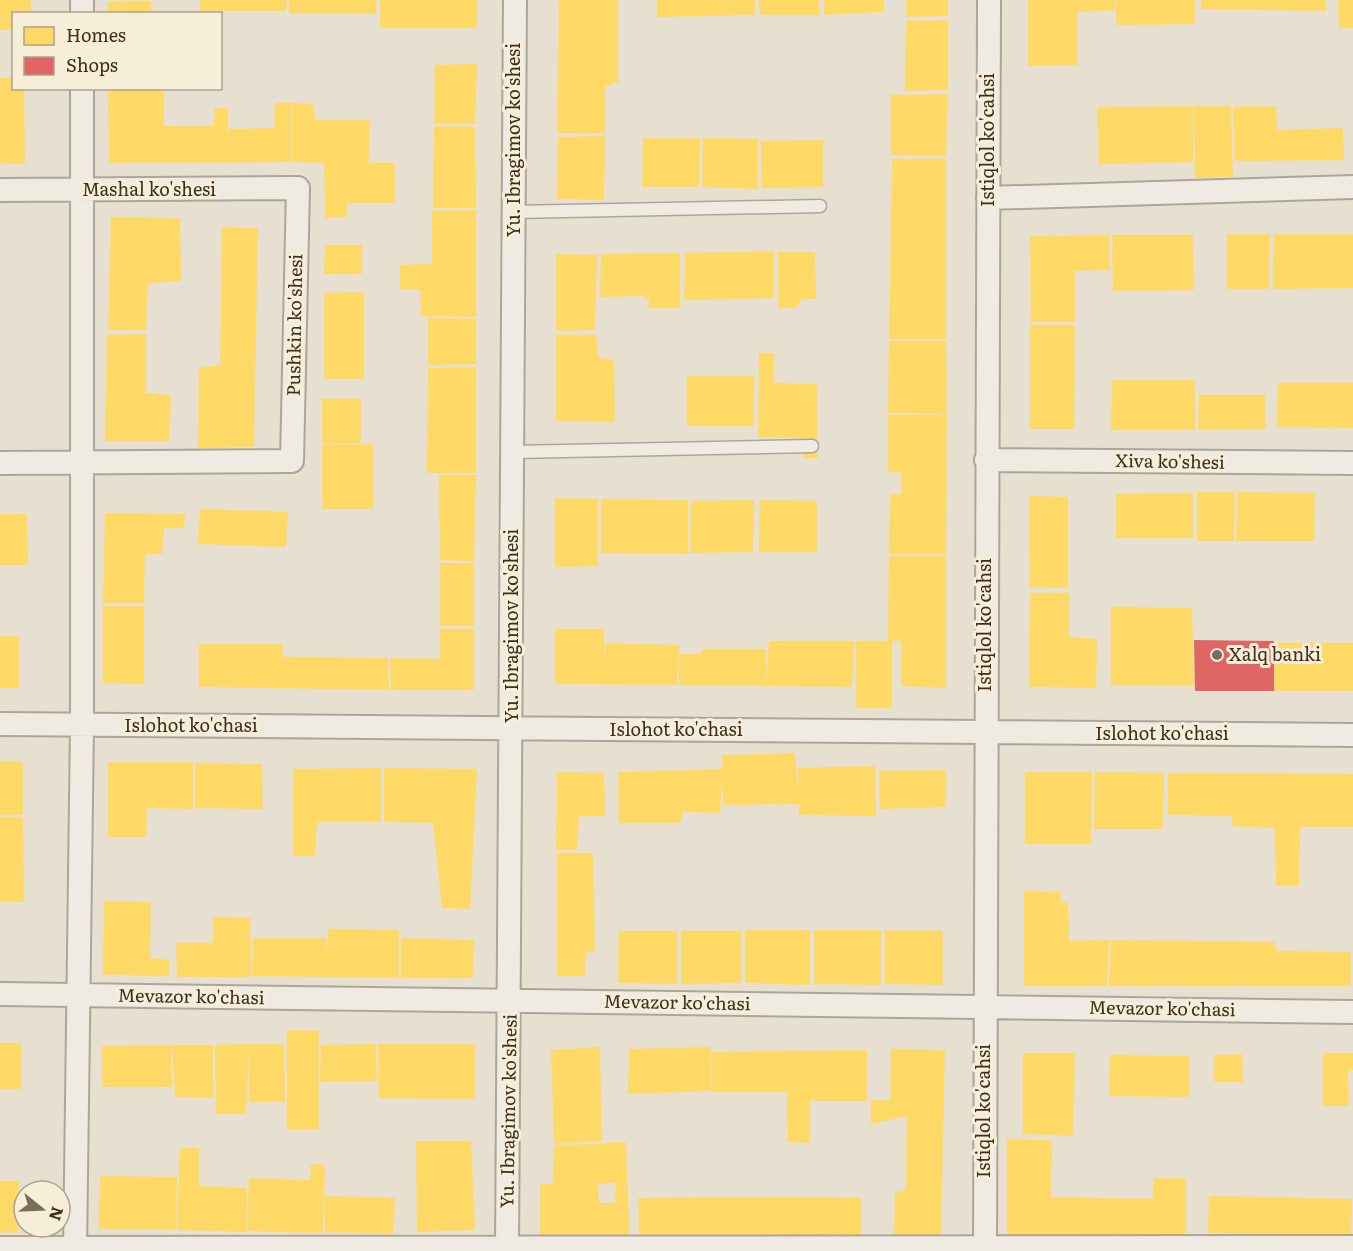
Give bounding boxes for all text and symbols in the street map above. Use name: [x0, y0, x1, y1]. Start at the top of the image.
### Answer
legend: [12, 12, 222, 90]
text: Homes: [66, 21, 126, 48]
street label: Yu. Ibragimov ko'shesi: [499, 43, 526, 237]
text: Shops: [66, 51, 118, 78]
street label: Istiqlol ko'cahsi: [973, 73, 1000, 207]
street label: Mashal ko'shesi: [82, 175, 216, 202]
street label: Pushkin ko'shesi: [279, 254, 308, 396]
street label: Xiva ko'shesi: [1115, 446, 1225, 475]
street label: Yu. Ibragimov ko'shesi: [497, 529, 524, 723]
street label: Istiqlol ko'cahsi: [970, 558, 997, 692]
place label: Xalq banki: [1229, 640, 1321, 667]
marker: Xalq banki: [1210, 648, 1224, 662]
street label: Islohot ko'chasi: [124, 711, 258, 738]
street label: Islohot ko'chasi: [609, 715, 743, 742]
street label: Islohot ko'chasi: [1095, 719, 1229, 746]
street label: Mevazor ko'chasi: [117, 981, 265, 1010]
street label: Mevazor ko'chasi: [603, 987, 751, 1016]
street label: Mevazor ko'chasi: [1088, 993, 1236, 1022]
street label: Yu. Ibragimov ko'shesi: [492, 1014, 523, 1208]
street label: Istiqlol ko'cahsi: [969, 1044, 996, 1178]
north arrow: [12, 1179, 72, 1239]
text: N: [44, 1204, 71, 1224]

